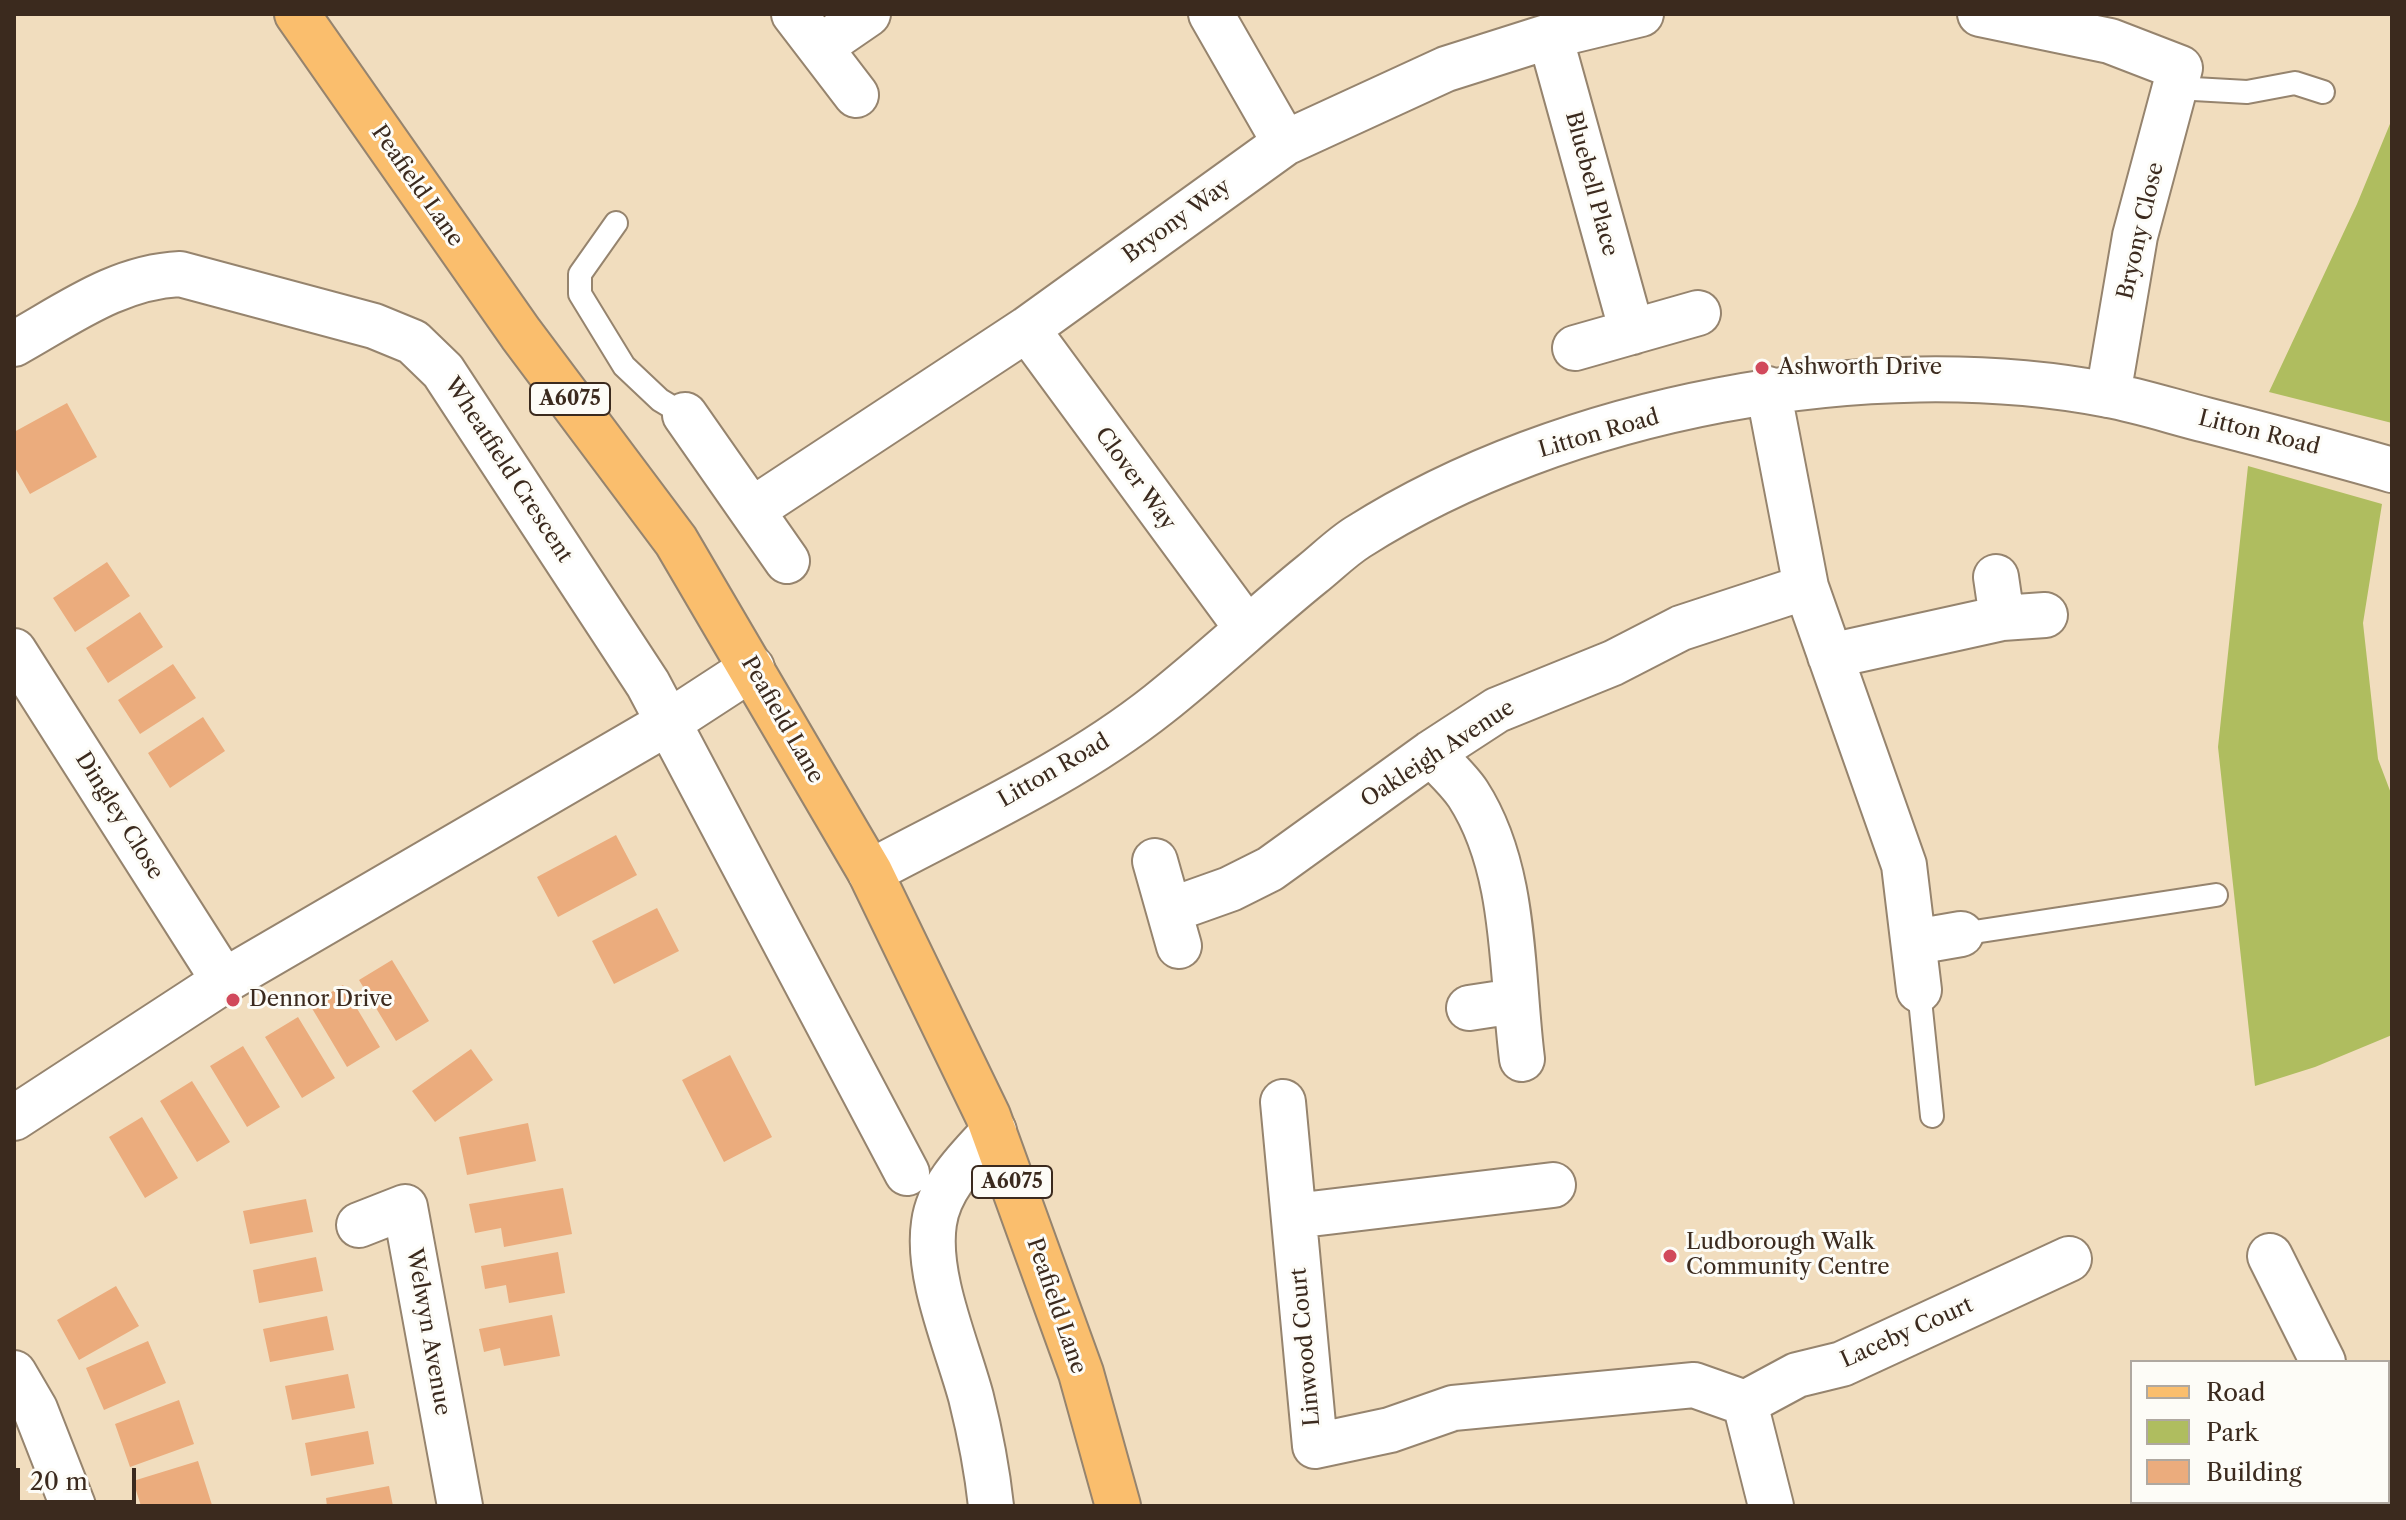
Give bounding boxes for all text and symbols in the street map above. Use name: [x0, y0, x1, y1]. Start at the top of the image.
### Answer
street label: Bluebell Place: [1559, 109, 1623, 259]
street label: Peafield Lane: [365, 120, 469, 252]
street label: Bryony Close: [2112, 160, 2170, 302]
street label: Bryony Way: [1118, 173, 1236, 269]
place label: Ashworth Drive: [1778, 355, 1942, 381]
marker: Ashworth Drive: [1753, 359, 1771, 377]
street label: Wheatfield Crescent: [438, 372, 578, 568]
road number: A6075: [530, 383, 610, 415]
street label: Litton Road: [1536, 404, 1662, 464]
street label: Litton Road: [2196, 405, 2322, 461]
street label: Clover Way: [1089, 422, 1181, 536]
street label: Peafield Lane: [735, 652, 829, 788]
street label: Oakleigh Avenue: [1356, 695, 1520, 813]
street label: Litton Road: [994, 729, 1114, 813]
street label: Dingley Close: [69, 747, 169, 885]
place label: Dennor Drive: [249, 987, 392, 1013]
marker: Dennor Drive: [224, 991, 242, 1009]
road number: A6075: [972, 1166, 1052, 1198]
place label: Ludborough Walk Community Centre: [1686, 1230, 1889, 1282]
street label: Peafield Lane: [1020, 1235, 1092, 1377]
street label: Welwyn Avenue: [400, 1246, 456, 1418]
marker: Ludborough Walk Community Centre: [1661, 1247, 1679, 1265]
street label: Linwood Court: [1286, 1267, 1326, 1427]
street label: Laceby Court: [1837, 1292, 1977, 1374]
legend: [2130, 1360, 2390, 1504]
text: Road: [2206, 1378, 2265, 1407]
text: Park: [2206, 1418, 2258, 1447]
scale bar: [20, 1452, 140, 1502]
text: Building: [2206, 1458, 2302, 1487]
text: 20 m: [30, 1467, 88, 1496]

